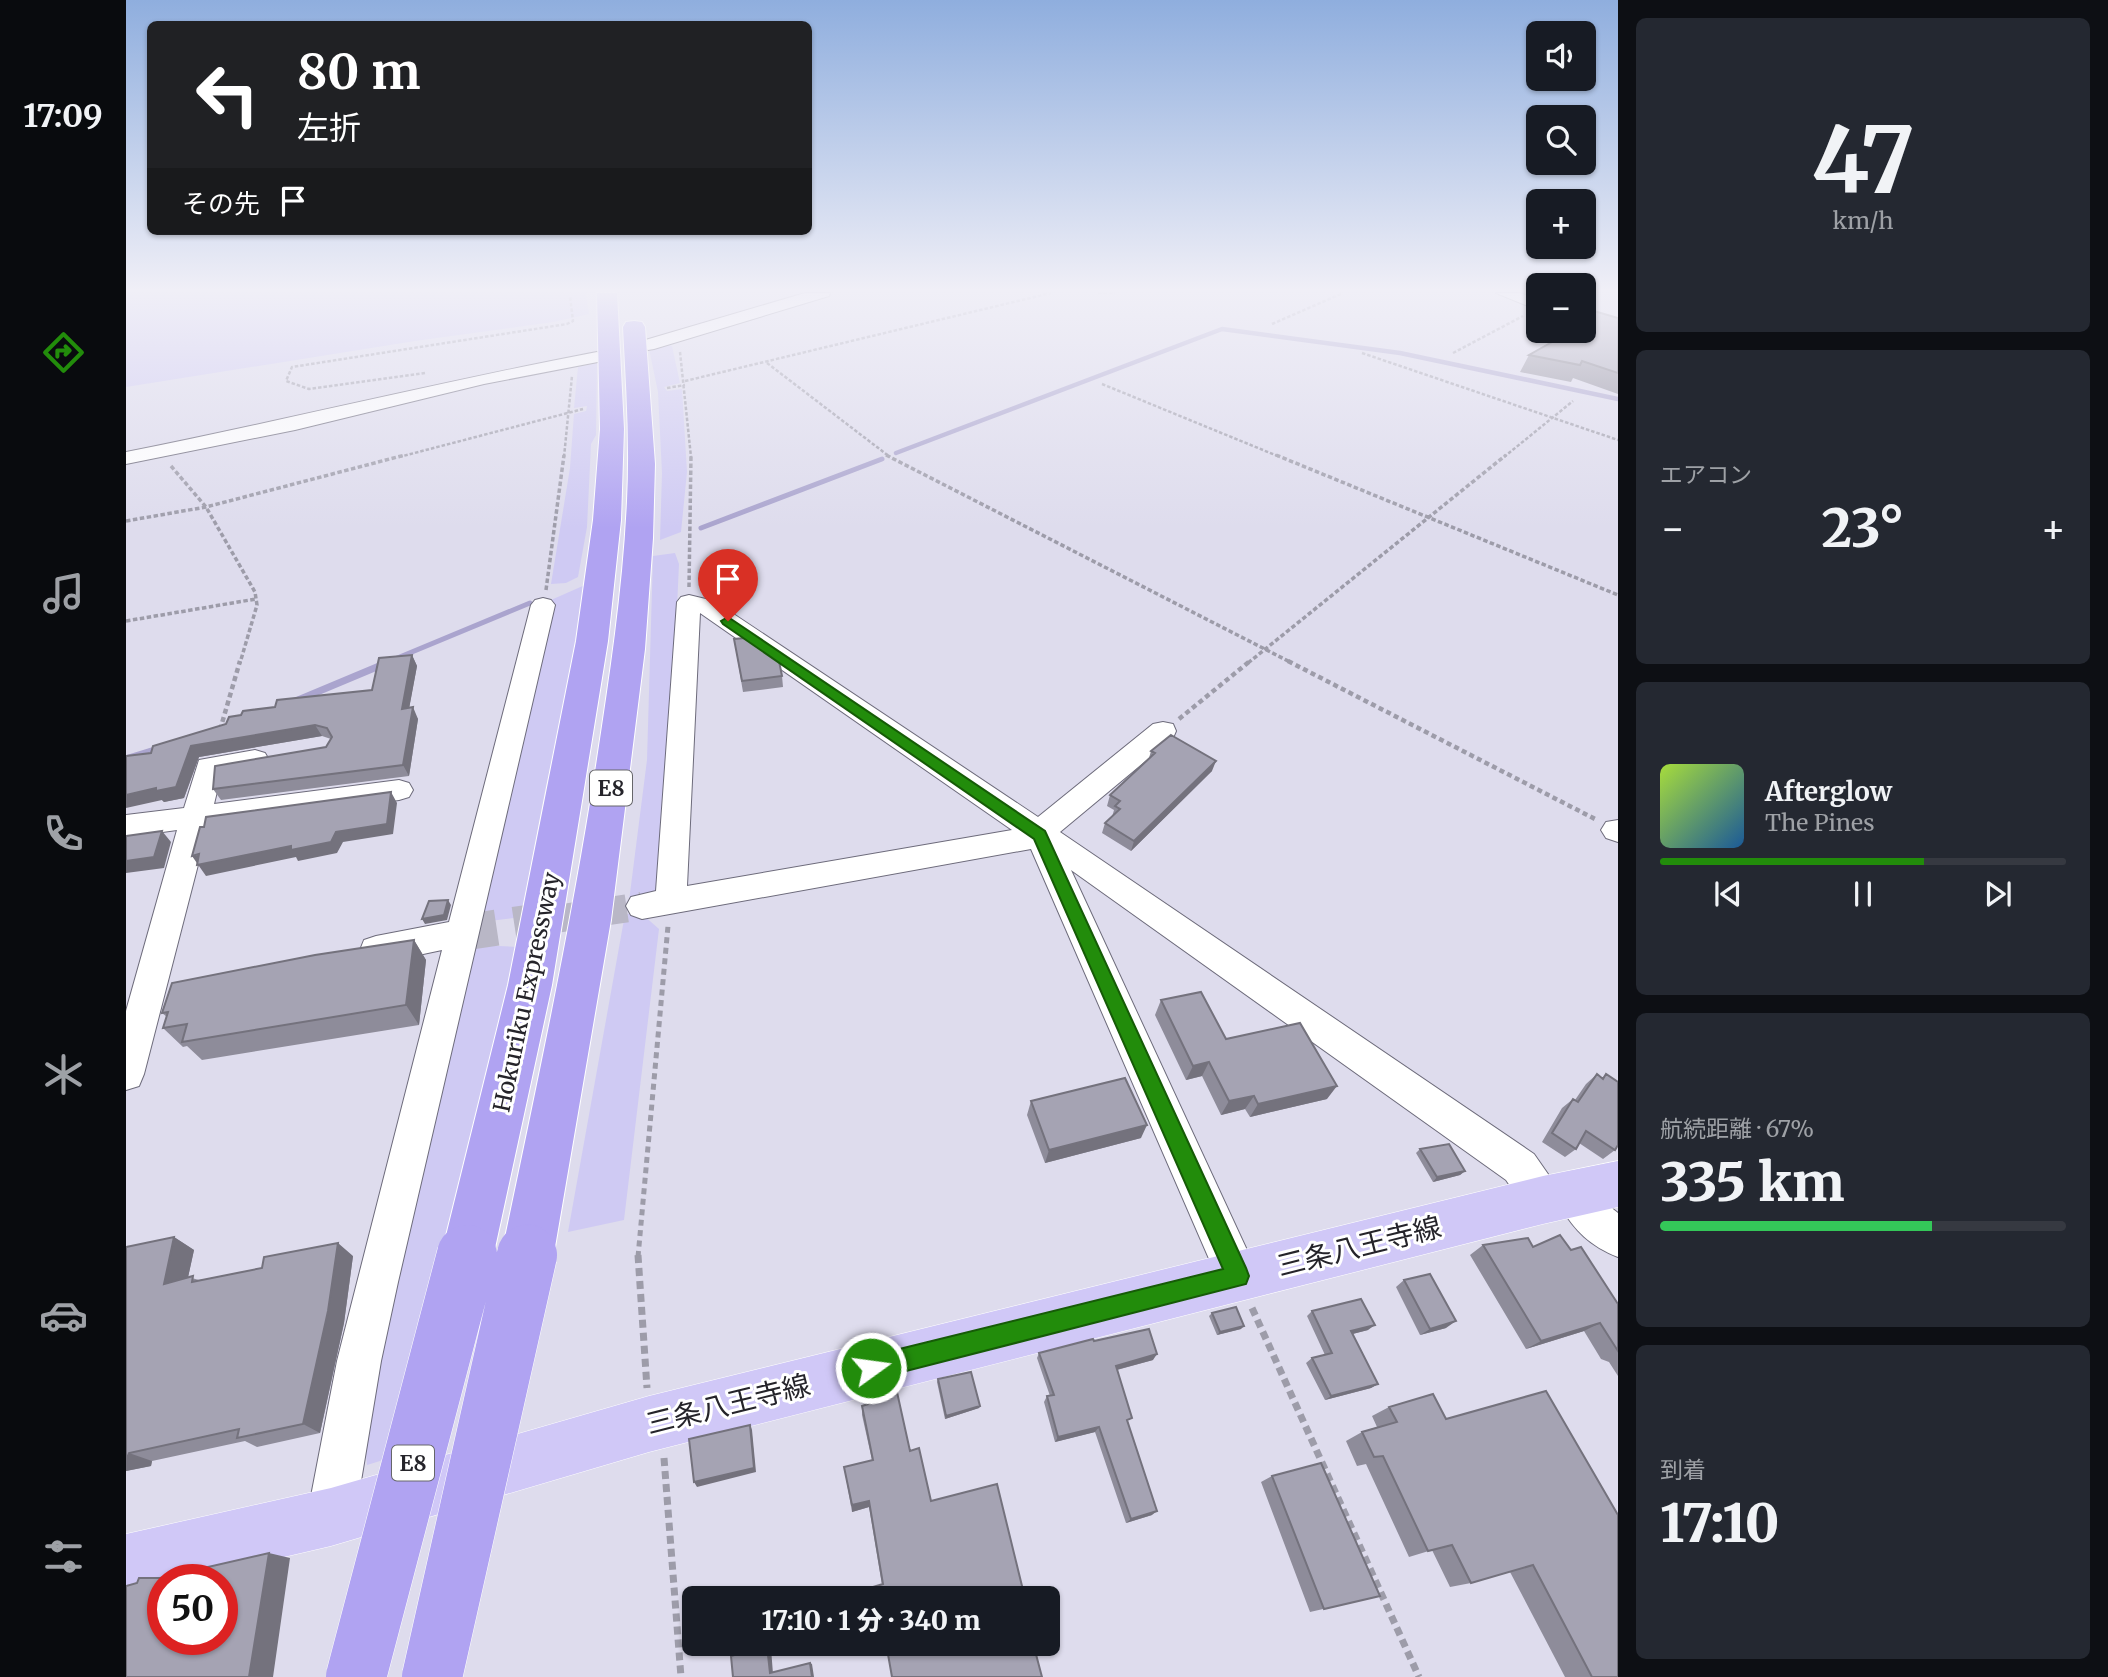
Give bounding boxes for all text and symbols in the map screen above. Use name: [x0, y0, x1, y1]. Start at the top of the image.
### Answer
map controls: [1526, 21, 1596, 343]
button: sound: [1526, 21, 1596, 91]
text: 80 m: [297, 41, 420, 102]
icon: left: [182, 49, 273, 140]
text: 17:09: [23, 96, 103, 136]
text: 47: [1811, 103, 1915, 218]
button: search: [1526, 105, 1596, 175]
text: 左折: [297, 108, 361, 148]
icon: arrive: [274, 182, 312, 220]
text: その先: [182, 187, 260, 220]
button: +: [1526, 189, 1596, 259]
text: km/h: [1833, 206, 1893, 235]
button: −: [1526, 273, 1596, 343]
icon: directions: [39, 328, 88, 377]
text: エアコン: [1660, 460, 1752, 489]
text: 23°: [1822, 496, 1905, 561]
text: −: [1660, 505, 1685, 552]
text: +: [2041, 505, 2066, 552]
pin: [698, 549, 758, 621]
icon: arrive: [709, 560, 747, 598]
icon: music: [39, 569, 88, 618]
road number: E8: [590, 770, 632, 806]
text: Afterglow: [1765, 775, 1892, 808]
text: The Pines: [1765, 808, 1875, 837]
icon: phone: [39, 809, 88, 858]
street label: Hokuriku Expressway: [486, 869, 566, 1114]
icon: previous: [1709, 875, 1747, 913]
icon: pause: [1844, 875, 1882, 913]
icon: next: [1979, 875, 2017, 913]
icon: climate: [39, 1050, 88, 1099]
text: 航続距離 · 67%: [1660, 1114, 1814, 1143]
text: 335 km: [1660, 1150, 1845, 1215]
street label: 三条八王寺線: [1273, 1208, 1445, 1284]
icon: car: [39, 1291, 88, 1340]
position arrow: [834, 1331, 908, 1405]
street label: 三条八王寺線: [642, 1366, 814, 1442]
road number: E8: [392, 1446, 434, 1480]
text: 到着: [1660, 1455, 1706, 1484]
text: 17:10: [1660, 1491, 1779, 1556]
icon: filters: [39, 1532, 88, 1581]
speed limit sign: 50: [147, 1564, 238, 1655]
text: 17:10 · 1 分 · 340 m: [762, 1604, 980, 1637]

